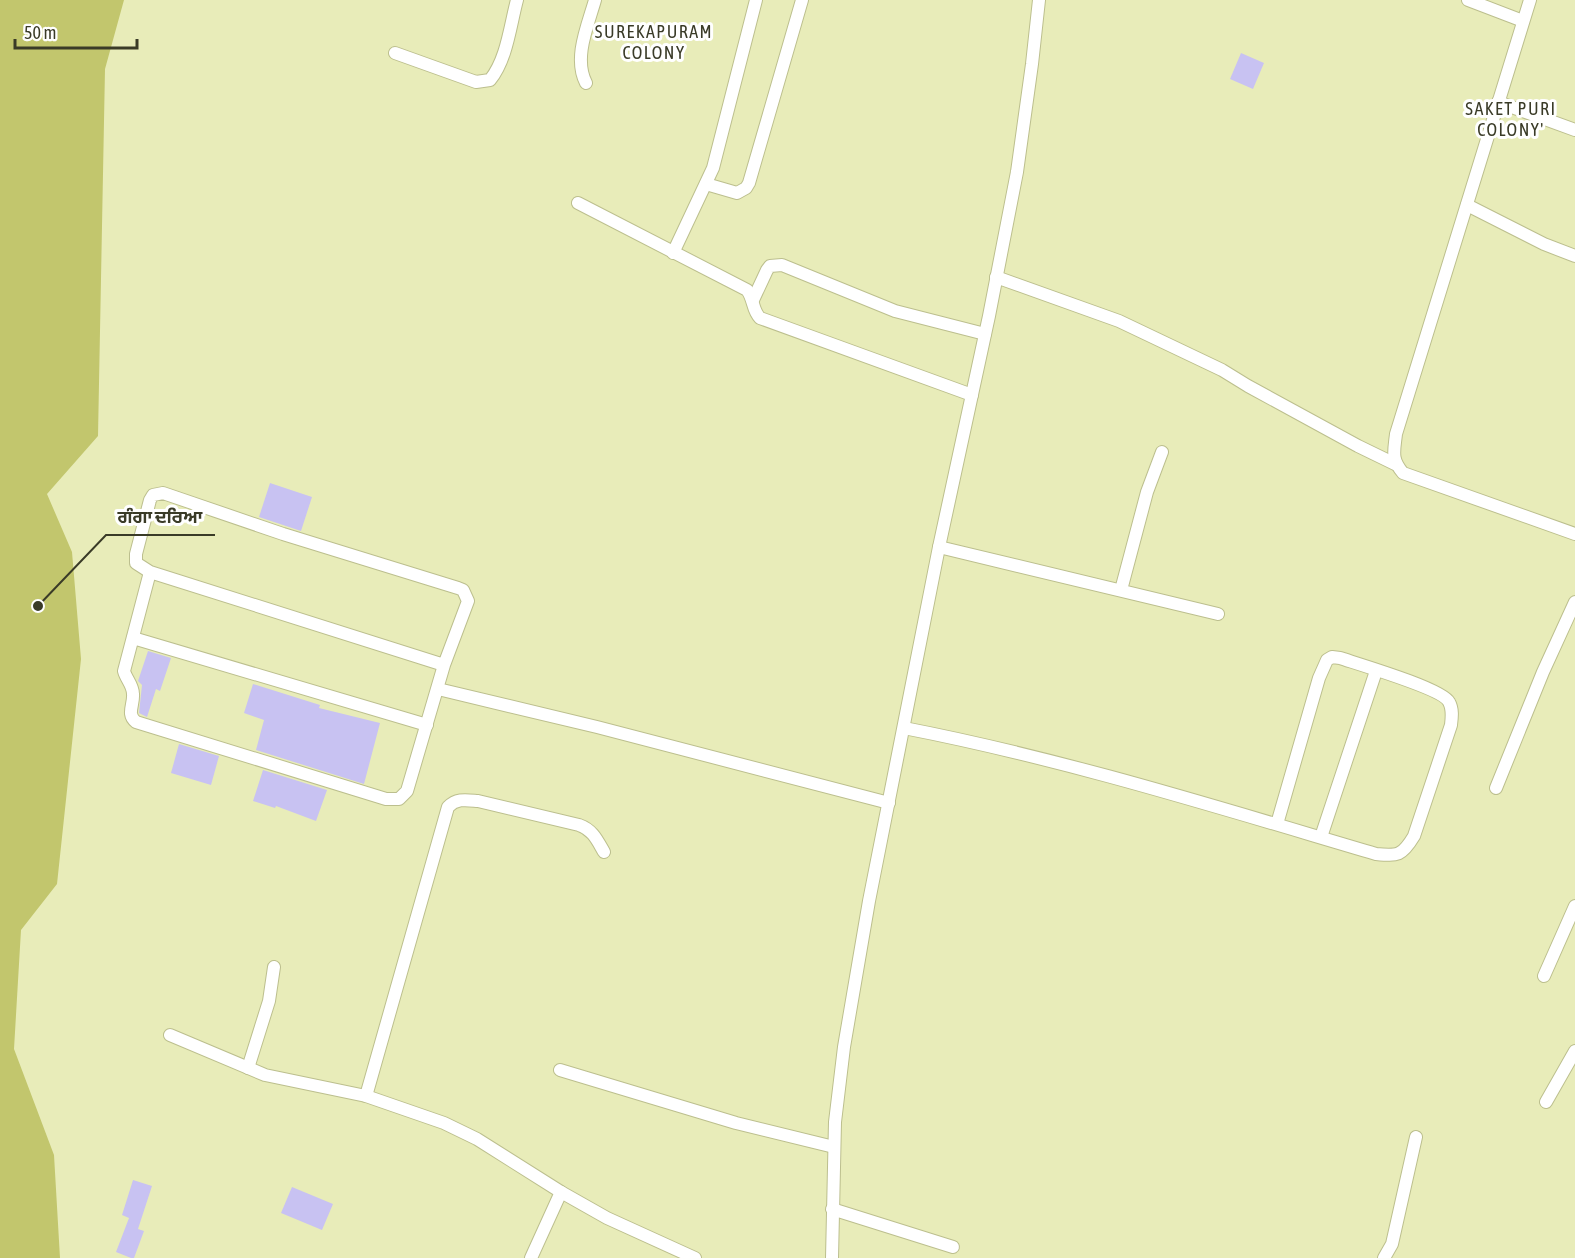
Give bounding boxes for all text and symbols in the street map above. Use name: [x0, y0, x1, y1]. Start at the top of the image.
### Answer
scale bar: [15, 12, 136, 50]
district label: SUREKAPURAM COLONY: [595, 21, 713, 63]
text: 50 m: [24, 22, 56, 43]
district label: SAKET PURI COLONY': [1465, 98, 1557, 140]
callout: ਗੰਗਾ ਦਰਿਆ: [106, 499, 215, 535]
text: ਗੰਗਾ ਦਰਿਆ: [116, 506, 203, 527]

